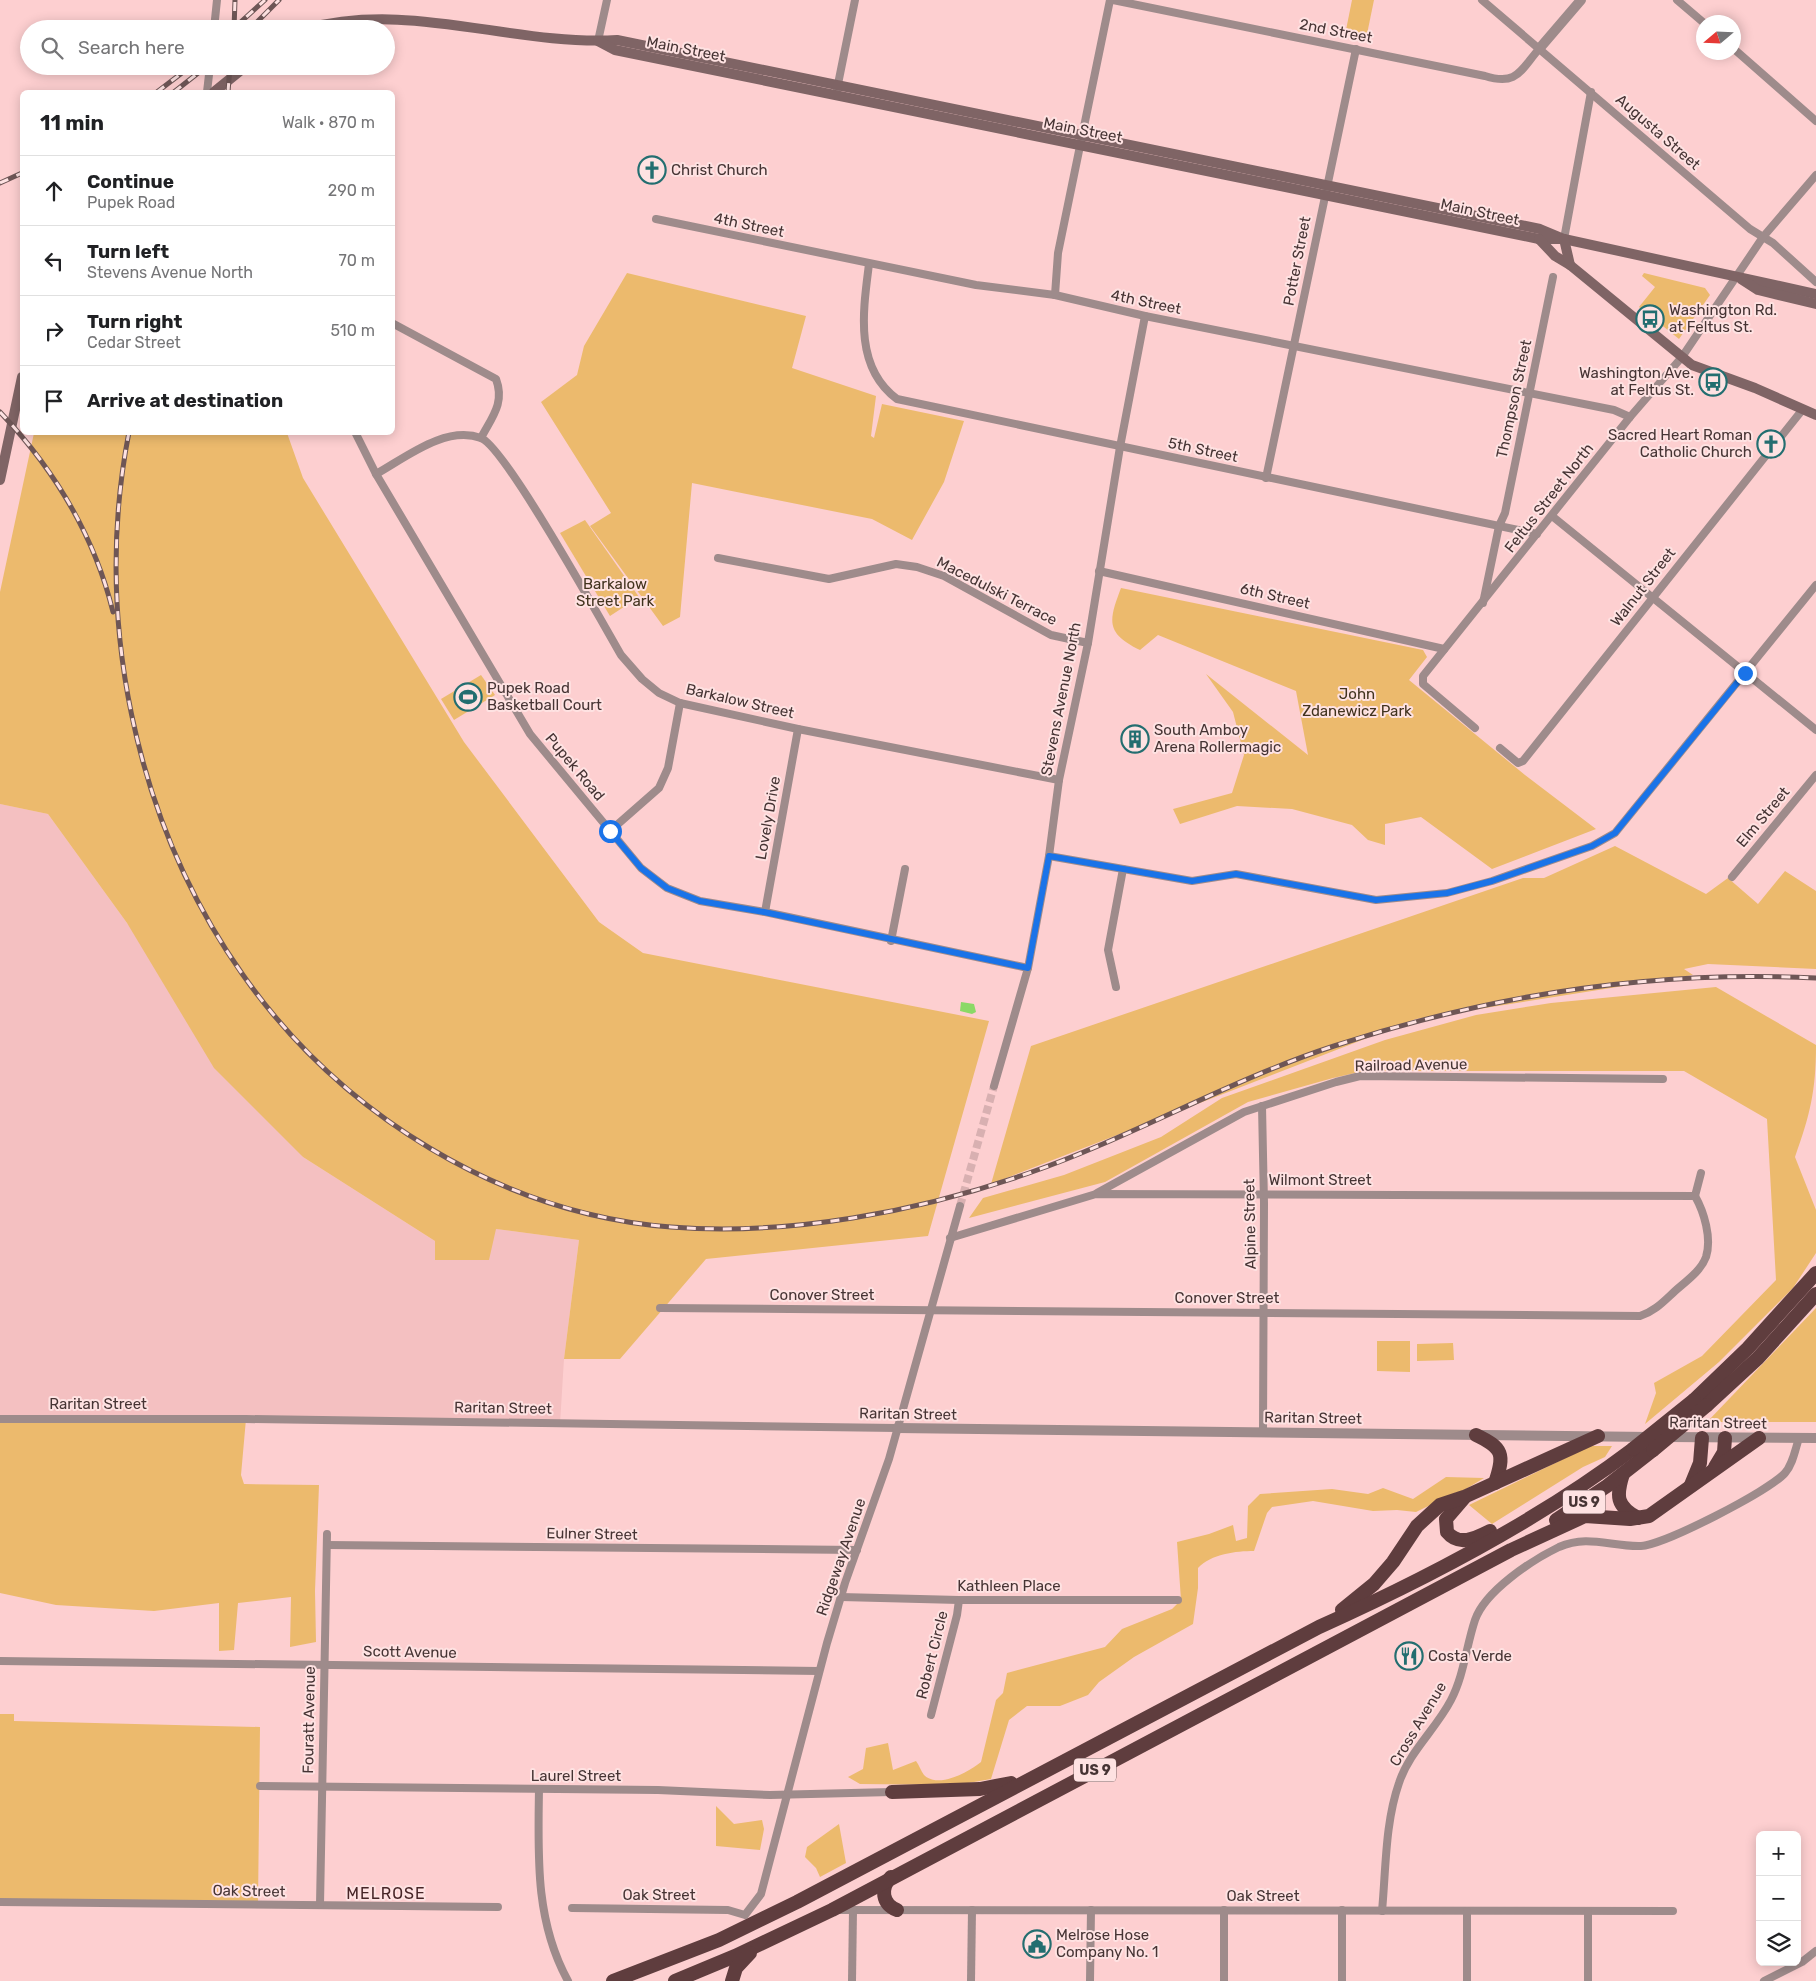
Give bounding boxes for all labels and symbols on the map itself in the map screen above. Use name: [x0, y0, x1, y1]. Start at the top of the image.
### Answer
street label: 2nd Street: [1298, 15, 1374, 47]
north arrow: [1696, 15, 1741, 60]
street label: Main Street: [645, 33, 727, 65]
street label: Augusta Street: [1612, 91, 1704, 174]
street label: Main Street: [1042, 114, 1124, 146]
church icon: Christ Church: [637, 155, 667, 185]
place label: Christ Church: [671, 161, 768, 179]
street label: Main Street: [1439, 195, 1521, 229]
street label: 4th Street: [712, 209, 786, 241]
street label: Potter Street: [1280, 215, 1315, 307]
street label: 4th Street: [1109, 286, 1183, 318]
place label: Washington Rd. at Feltus St.: [1669, 301, 1777, 336]
bus stop icon: Washington Rd. at Feltus St.: [1635, 304, 1665, 334]
street label: Thompson Street: [1493, 338, 1535, 460]
place label: Washington Ave. at Feltus St.: [1579, 364, 1694, 399]
bus stop icon: Washington Ave. at Feltus St.: [1698, 367, 1728, 397]
place label: Sacred Heart Roman Catholic Church: [1608, 426, 1752, 461]
church icon: Sacred Heart Roman Catholic Church: [1756, 429, 1786, 459]
street label: 5th Street: [1166, 434, 1240, 466]
street label: Feltus Street North: [1501, 440, 1597, 556]
street label: Walnut Street: [1607, 544, 1679, 630]
street label: Macedulski Terrace: [934, 553, 1060, 629]
park label: Barkalow Street Park: [576, 575, 654, 610]
street label: 6th Street: [1238, 579, 1312, 613]
street label: Stevens Avenue North: [1037, 621, 1085, 777]
route end: [1734, 662, 1757, 685]
place label: Pupek Road Basketball Court: [487, 679, 602, 714]
street label: Barkalow Street: [684, 680, 796, 722]
sports icon: Pupek Road Basketball Court: [453, 682, 483, 712]
park label: John Zdanewicz Park: [1302, 685, 1412, 720]
place label: South Amboy Arena Rollermagic: [1154, 721, 1281, 756]
building icon: South Amboy Arena Rollermagic: [1120, 724, 1150, 754]
street label: Pupek Road: [541, 729, 609, 805]
street label: Lovely Drive: [752, 775, 784, 861]
street label: Elm Street: [1733, 783, 1793, 851]
route start: [599, 820, 622, 843]
street label: Railroad Avenue: [1355, 1055, 1467, 1075]
street label: Wilmont Street: [1268, 1171, 1372, 1189]
street label: Alpine Street: [1240, 1178, 1260, 1270]
street label: Conover Street: [770, 1286, 875, 1304]
street label: Conover Street: [1175, 1289, 1280, 1307]
street label: Raritan Street: [49, 1395, 147, 1413]
street label: Raritan Street: [454, 1398, 552, 1418]
street label: Raritan Street: [859, 1404, 957, 1424]
street label: Raritan Street: [1264, 1408, 1362, 1428]
street label: Raritan Street: [1669, 1413, 1767, 1433]
road number: US 9: [1563, 1490, 1605, 1514]
street label: Ridgeway Avenue: [812, 1496, 870, 1618]
street label: Eulner Street: [546, 1524, 638, 1544]
street label: Kathleen Place: [957, 1577, 1061, 1595]
street label: Robert Circle: [912, 1609, 952, 1701]
restaurant icon: Costa Verde: [1394, 1641, 1424, 1671]
street label: Scott Avenue: [363, 1642, 457, 1662]
place label: Costa Verde: [1428, 1647, 1512, 1665]
street label: Fouratt Avenue: [299, 1666, 319, 1774]
street label: Cross Avenue: [1386, 1679, 1450, 1769]
road number: US 9: [1074, 1758, 1116, 1782]
street label: Laurel Street: [531, 1767, 621, 1785]
street label: Oak Street: [212, 1881, 286, 1901]
district label: MELROSE: [346, 1884, 426, 1903]
street label: Oak Street: [622, 1886, 696, 1904]
street label: Oak Street: [1226, 1887, 1300, 1905]
place label: Melrose Hose Company No. 1: [1056, 1926, 1158, 1961]
public building icon: Melrose Hose Company No. 1: [1022, 1929, 1052, 1959]

